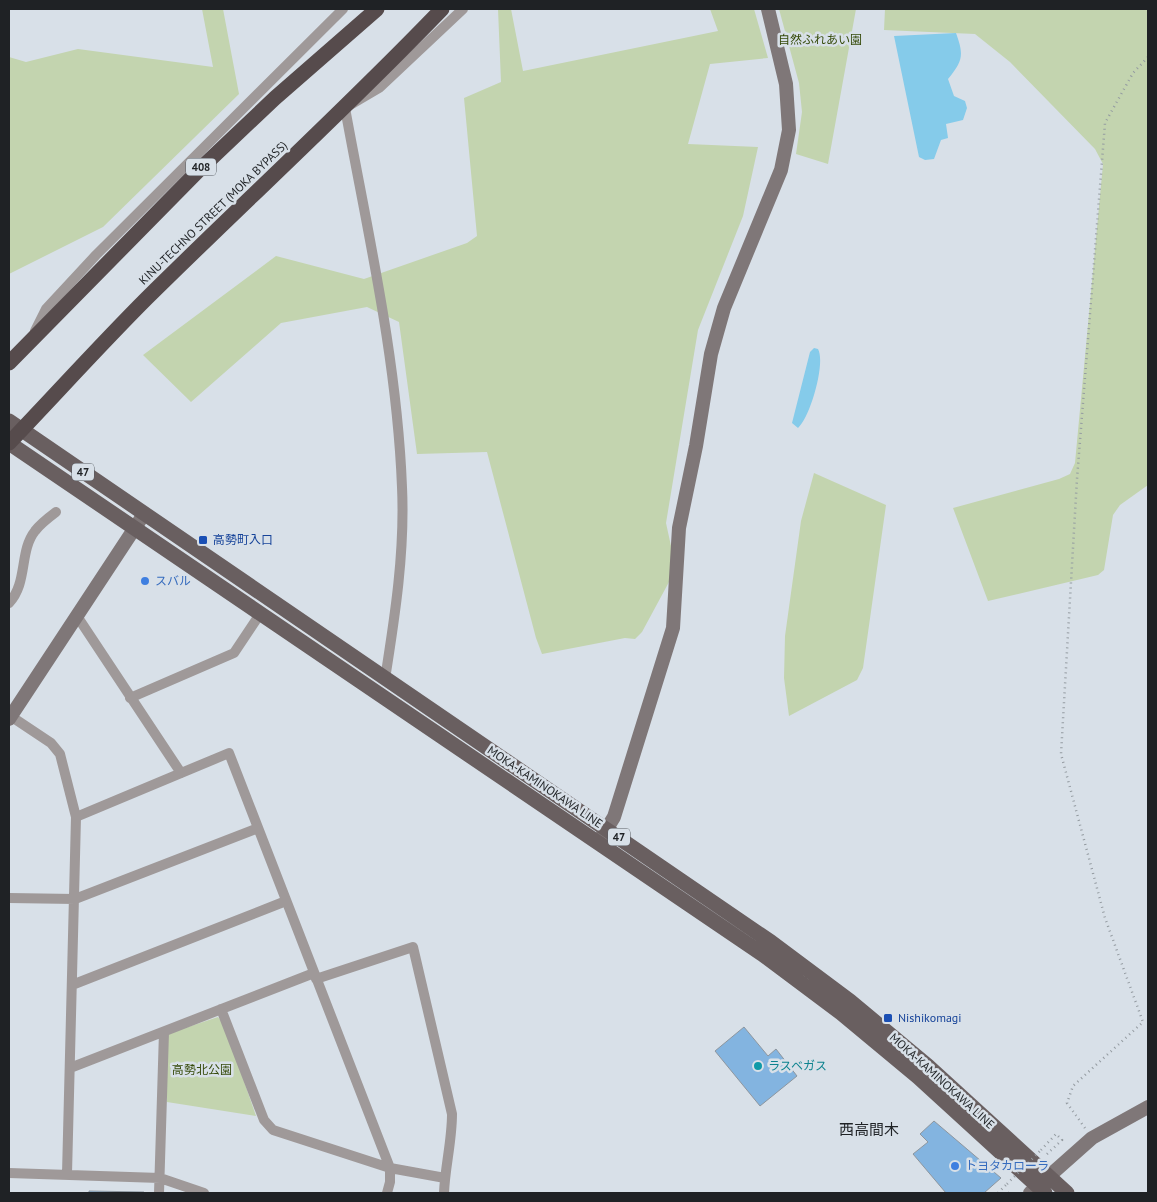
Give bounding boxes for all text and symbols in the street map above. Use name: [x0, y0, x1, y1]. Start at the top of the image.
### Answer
park label: 自然ふれあい園: [778, 32, 862, 47]
street label: KINU-TECHNO STREET (MOKA BYPASS): [135, 138, 290, 288]
road number: 408: [186, 158, 216, 176]
road number: 47: [72, 464, 94, 481]
place label: 高勢町入口: [213, 532, 273, 547]
marker: 高勢町入口: [197, 534, 209, 546]
place label: スバル: [155, 573, 191, 588]
marker: スバル: [139, 575, 151, 587]
street label: MOKA-KAMINOKAWA LINE: [485, 742, 606, 831]
road number: 47: [608, 829, 630, 846]
place label: Nishikomagi: [898, 1010, 962, 1025]
marker: Nishikomagi: [882, 1012, 894, 1024]
street label: MOKA-KAMINOKAWA LINE: [887, 1030, 998, 1132]
place label: ラスベガス: [768, 1058, 827, 1073]
marker: ラスベガス: [752, 1060, 764, 1072]
park label: 高勢北公園: [172, 1062, 232, 1077]
district label: 西高間木: [839, 1120, 899, 1139]
place label: トヨタカローラ: [965, 1158, 1049, 1173]
marker: トヨタカローラ: [949, 1160, 961, 1172]

